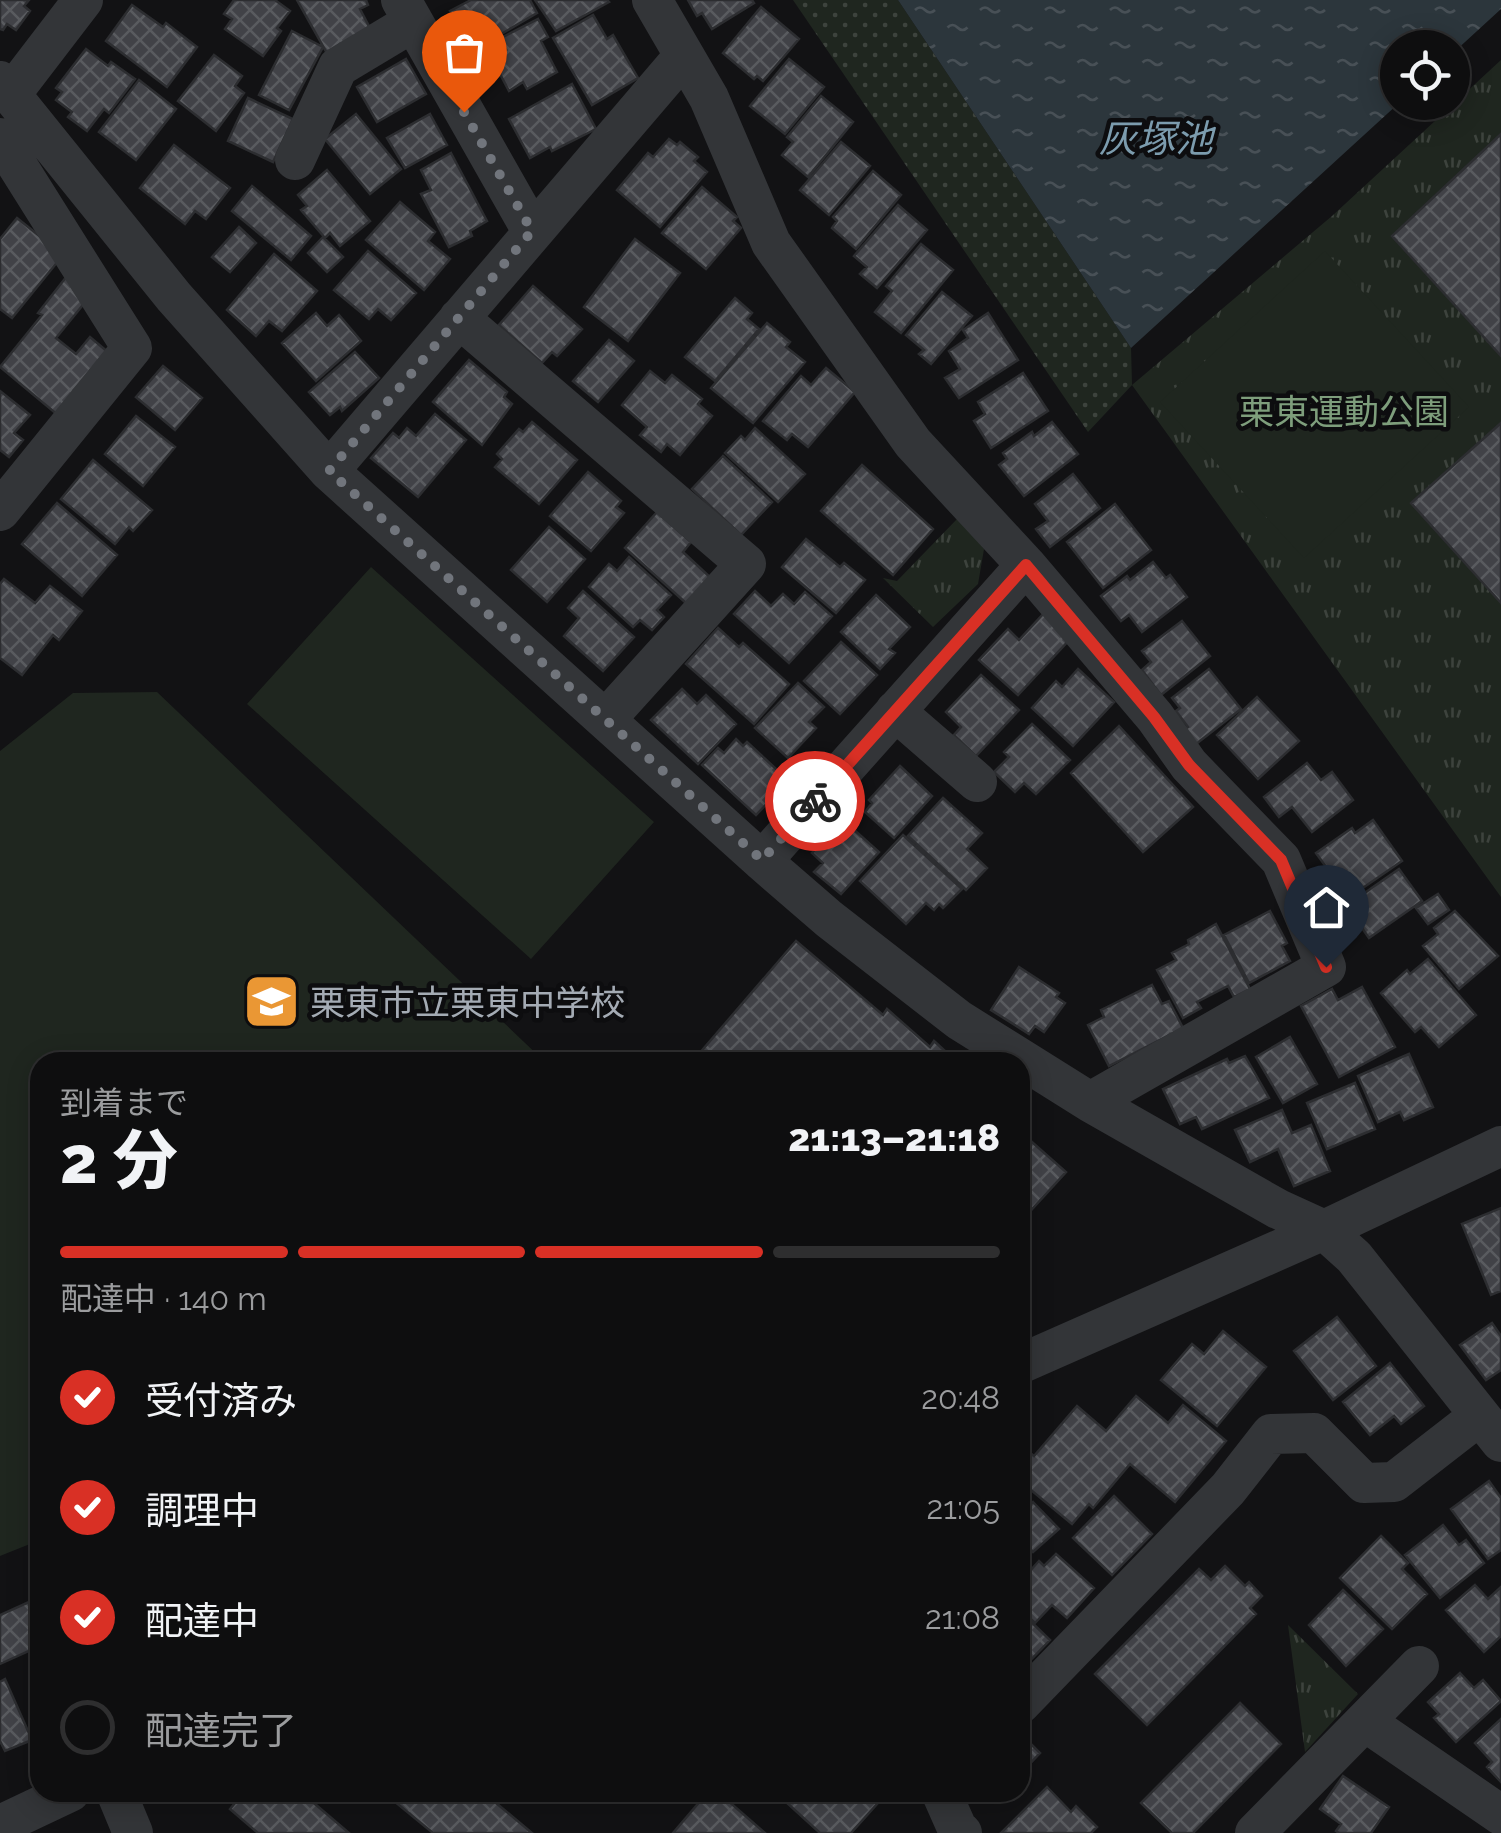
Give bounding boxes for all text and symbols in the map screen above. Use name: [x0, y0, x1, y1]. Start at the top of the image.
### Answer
pin: [422, 10, 507, 113]
icon: bag: [437, 25, 492, 80]
map controls: [1380, 30, 1470, 120]
button: locate: [1380, 30, 1470, 120]
water label: 灰塚池: [1099, 116, 1217, 161]
park label: 栗東運動公園: [1239, 391, 1449, 432]
courier: [765, 751, 865, 851]
icon: bike: [788, 774, 843, 829]
pin: [1284, 865, 1369, 968]
icon: home: [1299, 880, 1354, 935]
school or university icon: 栗東市立栗東中学校: [241, 972, 301, 1032]
place label: 栗東市立栗東中学校: [310, 982, 625, 1023]
text: 到着まで: [60, 1084, 188, 1121]
text: 21:13–21:18: [788, 1115, 1000, 1160]
text: 2 分: [60, 1122, 178, 1198]
text: 配達中 · 140 m: [60, 1280, 267, 1317]
icon: check: [60, 1370, 115, 1425]
text: 受付済み: [145, 1378, 297, 1423]
text: 20:48: [921, 1379, 1000, 1416]
icon: check: [60, 1480, 115, 1535]
text: 調理中: [145, 1488, 259, 1533]
text: 21:05: [927, 1489, 1000, 1526]
icon: check: [60, 1590, 115, 1645]
text: 配達中: [145, 1598, 259, 1643]
text: 21:08: [925, 1599, 1000, 1636]
text: 配達完了: [145, 1708, 297, 1753]

